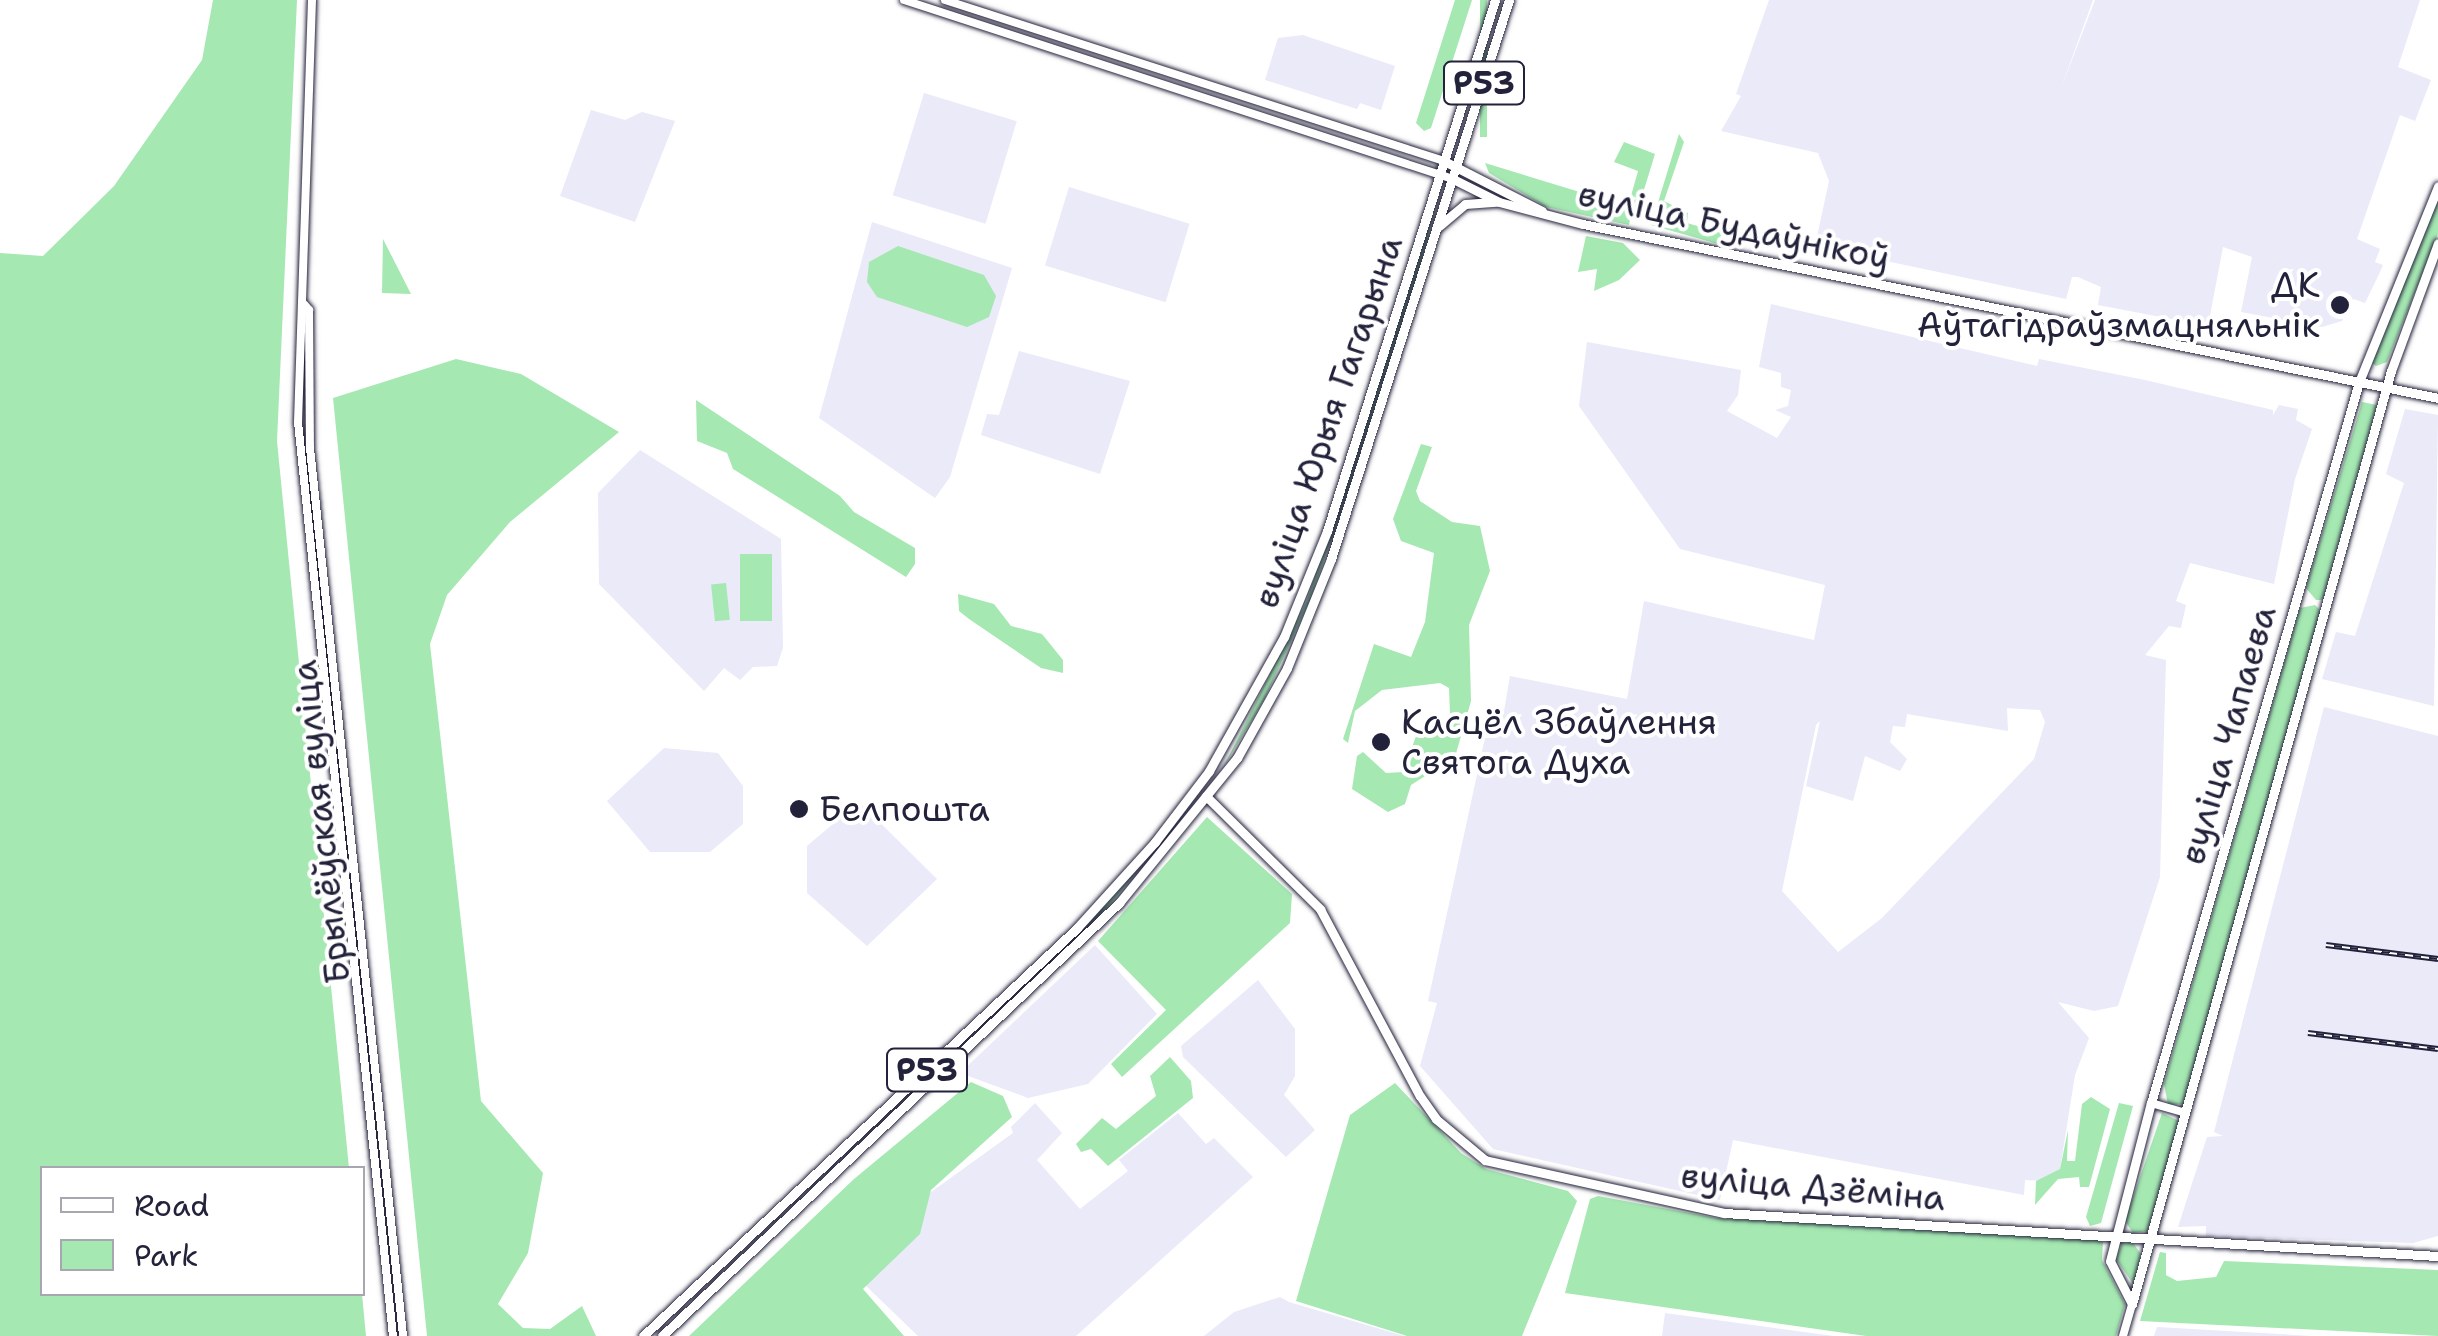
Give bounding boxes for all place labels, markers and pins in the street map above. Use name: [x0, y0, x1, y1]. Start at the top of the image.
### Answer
place label: ДК Аўтагідраўзмацняльнік: [1917, 264, 2320, 346]
marker: ДК Аўтагідраўзмацняльнік: [2329, 294, 2351, 316]
place label: Касцёл Збаўлення Святога Духа: [1401, 701, 1717, 783]
marker: Касцёл Збаўлення Святога Духа: [1370, 731, 1392, 753]
place label: Белпошта: [819, 788, 990, 830]
marker: Белпошта: [788, 798, 810, 820]

